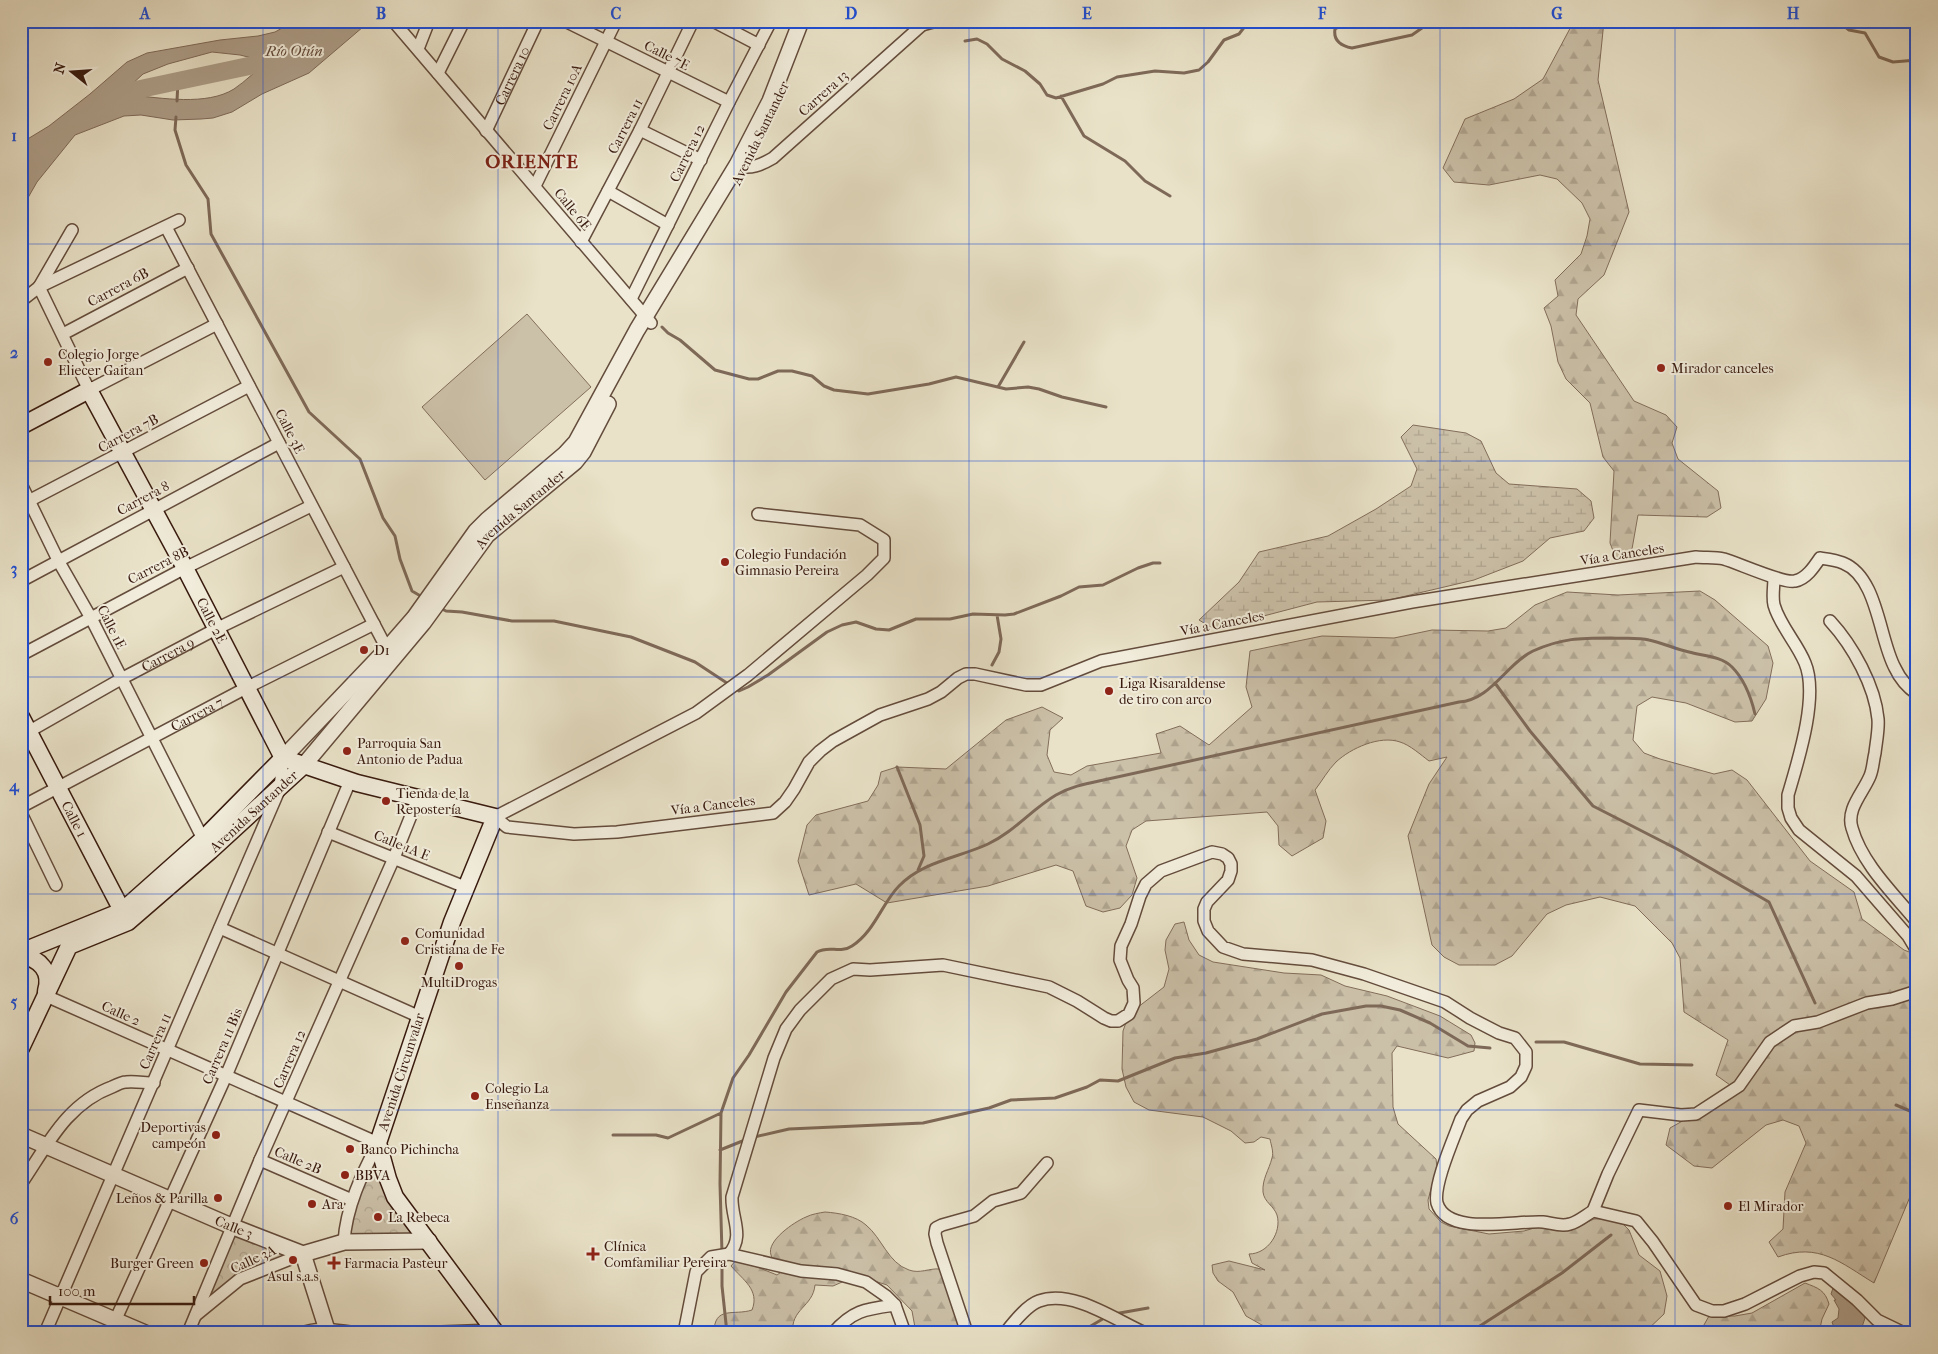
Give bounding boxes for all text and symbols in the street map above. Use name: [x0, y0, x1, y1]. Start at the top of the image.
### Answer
text: A: [139, 4, 151, 23]
text: B: [376, 4, 386, 23]
text: C: [611, 4, 622, 23]
text: D: [845, 4, 857, 23]
text: E: [1082, 4, 1092, 23]
text: F: [1317, 4, 1327, 23]
text: G: [1551, 4, 1563, 23]
text: H: [1787, 4, 1800, 23]
street label: Calle 7E: [641, 37, 693, 74]
water label: Río Otún: [264, 42, 323, 60]
street label: Carrera 10: [491, 44, 534, 108]
north arrow: [48, 48, 98, 98]
text: N: [50, 60, 70, 76]
street label: Carrera 10A: [539, 60, 586, 133]
street label: Carrera 13: [795, 67, 852, 120]
street label: Avenida Santander: [728, 78, 793, 189]
street label: Carrera 11: [604, 96, 647, 157]
street label: Carrera 12: [666, 122, 709, 185]
text: 1: [11, 126, 17, 145]
district label: ORIENTE: [485, 151, 579, 173]
street label: Calle 6E: [550, 185, 595, 234]
street label: Carrera 6B: [85, 264, 152, 311]
text: 2: [10, 343, 18, 362]
place label: Colegio Jorge Eliecer Gaitan: [58, 346, 143, 379]
marker: Colegio Jorge Eliecer Gaitan: [42, 356, 54, 368]
place label: Mirador canceles: [1671, 360, 1774, 377]
marker: Mirador canceles: [1655, 362, 1667, 374]
street label: Calle 3E: [271, 406, 308, 457]
street label: Carrera 7B: [95, 410, 161, 456]
street label: Avenida Santander: [471, 466, 569, 553]
street label: Carrera 8: [114, 478, 172, 519]
street label: Vía a Canceles: [1578, 539, 1665, 570]
street label: Carrera 8B: [125, 543, 192, 588]
place label: Colegio Fundación Gimnasio Pereira: [735, 546, 847, 579]
marker: Colegio Fundación Gimnasio Pereira: [719, 556, 731, 568]
text: 3: [11, 559, 17, 579]
street label: Calle 2E: [193, 595, 231, 647]
street label: Calle 1E: [93, 602, 130, 652]
street label: Vía a Canceles: [1178, 607, 1265, 640]
street label: Carrera 9: [139, 634, 197, 676]
place label: D1: [374, 642, 390, 659]
marker: D1: [358, 644, 370, 656]
place label: Liga Risaraldense de tiro con arco: [1119, 675, 1225, 708]
marker: Liga Risaraldense de tiro con arco: [1103, 685, 1115, 697]
street label: Carrera 7: [168, 693, 226, 735]
place label: Parroquia San Antonio de Padua: [356, 735, 463, 768]
marker: Parroquia San Antonio de Padua: [341, 745, 353, 757]
street label: Avenida Santander: [206, 767, 302, 857]
text: 4: [8, 776, 20, 796]
place label: Tienda de la Repostería: [396, 785, 470, 818]
street label: Vía a Canceles: [669, 792, 756, 819]
marker: Tienda de la Repostería: [380, 795, 392, 807]
street label: Calle 1: [57, 798, 90, 840]
street label: Calle 1A E: [371, 827, 433, 865]
place label: Comunidad Cristiana de Fe: [415, 925, 505, 958]
marker: Comunidad Cristiana de Fe: [399, 935, 411, 947]
marker: MultiDrogas: [453, 960, 465, 972]
place label: MultiDrogas: [421, 974, 497, 991]
text: 5: [11, 992, 18, 1011]
street label: Calle 2: [99, 997, 143, 1029]
street label: Carrera 11 Bis: [199, 1005, 246, 1087]
street label: Carrera 11: [136, 1010, 175, 1072]
street label: Avenida Circunvalar: [374, 1011, 429, 1134]
street label: Carrera 12: [269, 1027, 309, 1091]
place label: Colegio La Enseñanza: [485, 1080, 550, 1113]
marker: Colegio La Enseñanza: [469, 1090, 481, 1102]
place label: Deportivas campeón: [140, 1119, 206, 1152]
marker: Deportivas campeón: [210, 1129, 222, 1141]
place label: Banco Pichincha: [360, 1141, 460, 1158]
street label: Calle 2B: [272, 1143, 324, 1178]
marker: Banco Pichincha: [344, 1143, 356, 1155]
place label: BBVA: [355, 1167, 391, 1184]
marker: BBVA: [339, 1169, 351, 1181]
place label: Leños & Parilla: [116, 1190, 209, 1207]
marker: Leños & Parilla: [212, 1192, 224, 1204]
place label: Ara: [321, 1196, 344, 1213]
marker: Ara: [306, 1198, 318, 1210]
place label: El Mirador: [1738, 1198, 1803, 1215]
marker: El Mirador: [1722, 1200, 1734, 1212]
text: 6: [10, 1209, 19, 1228]
place label: La Rebeca: [388, 1209, 450, 1226]
marker: La Rebeca: [372, 1211, 384, 1223]
street label: Calle 3: [212, 1212, 255, 1243]
place label: Clínica Comfamiliar Pereira: [604, 1238, 727, 1271]
street label: Calle 3A: [228, 1241, 280, 1277]
marker: Clínica Comfamiliar Pereira: [586, 1247, 600, 1261]
marker: Asul s.a.s: [287, 1254, 299, 1266]
place label: Burger Green: [110, 1255, 194, 1272]
place label: Farmacia Pasteur: [344, 1255, 448, 1272]
marker: Burger Green: [198, 1257, 210, 1269]
marker: Farmacia Pasteur: [328, 1257, 340, 1269]
place label: Asul s.a.s: [266, 1268, 319, 1285]
scale bar: [50, 1274, 194, 1306]
text: 100 m: [58, 1282, 96, 1300]

